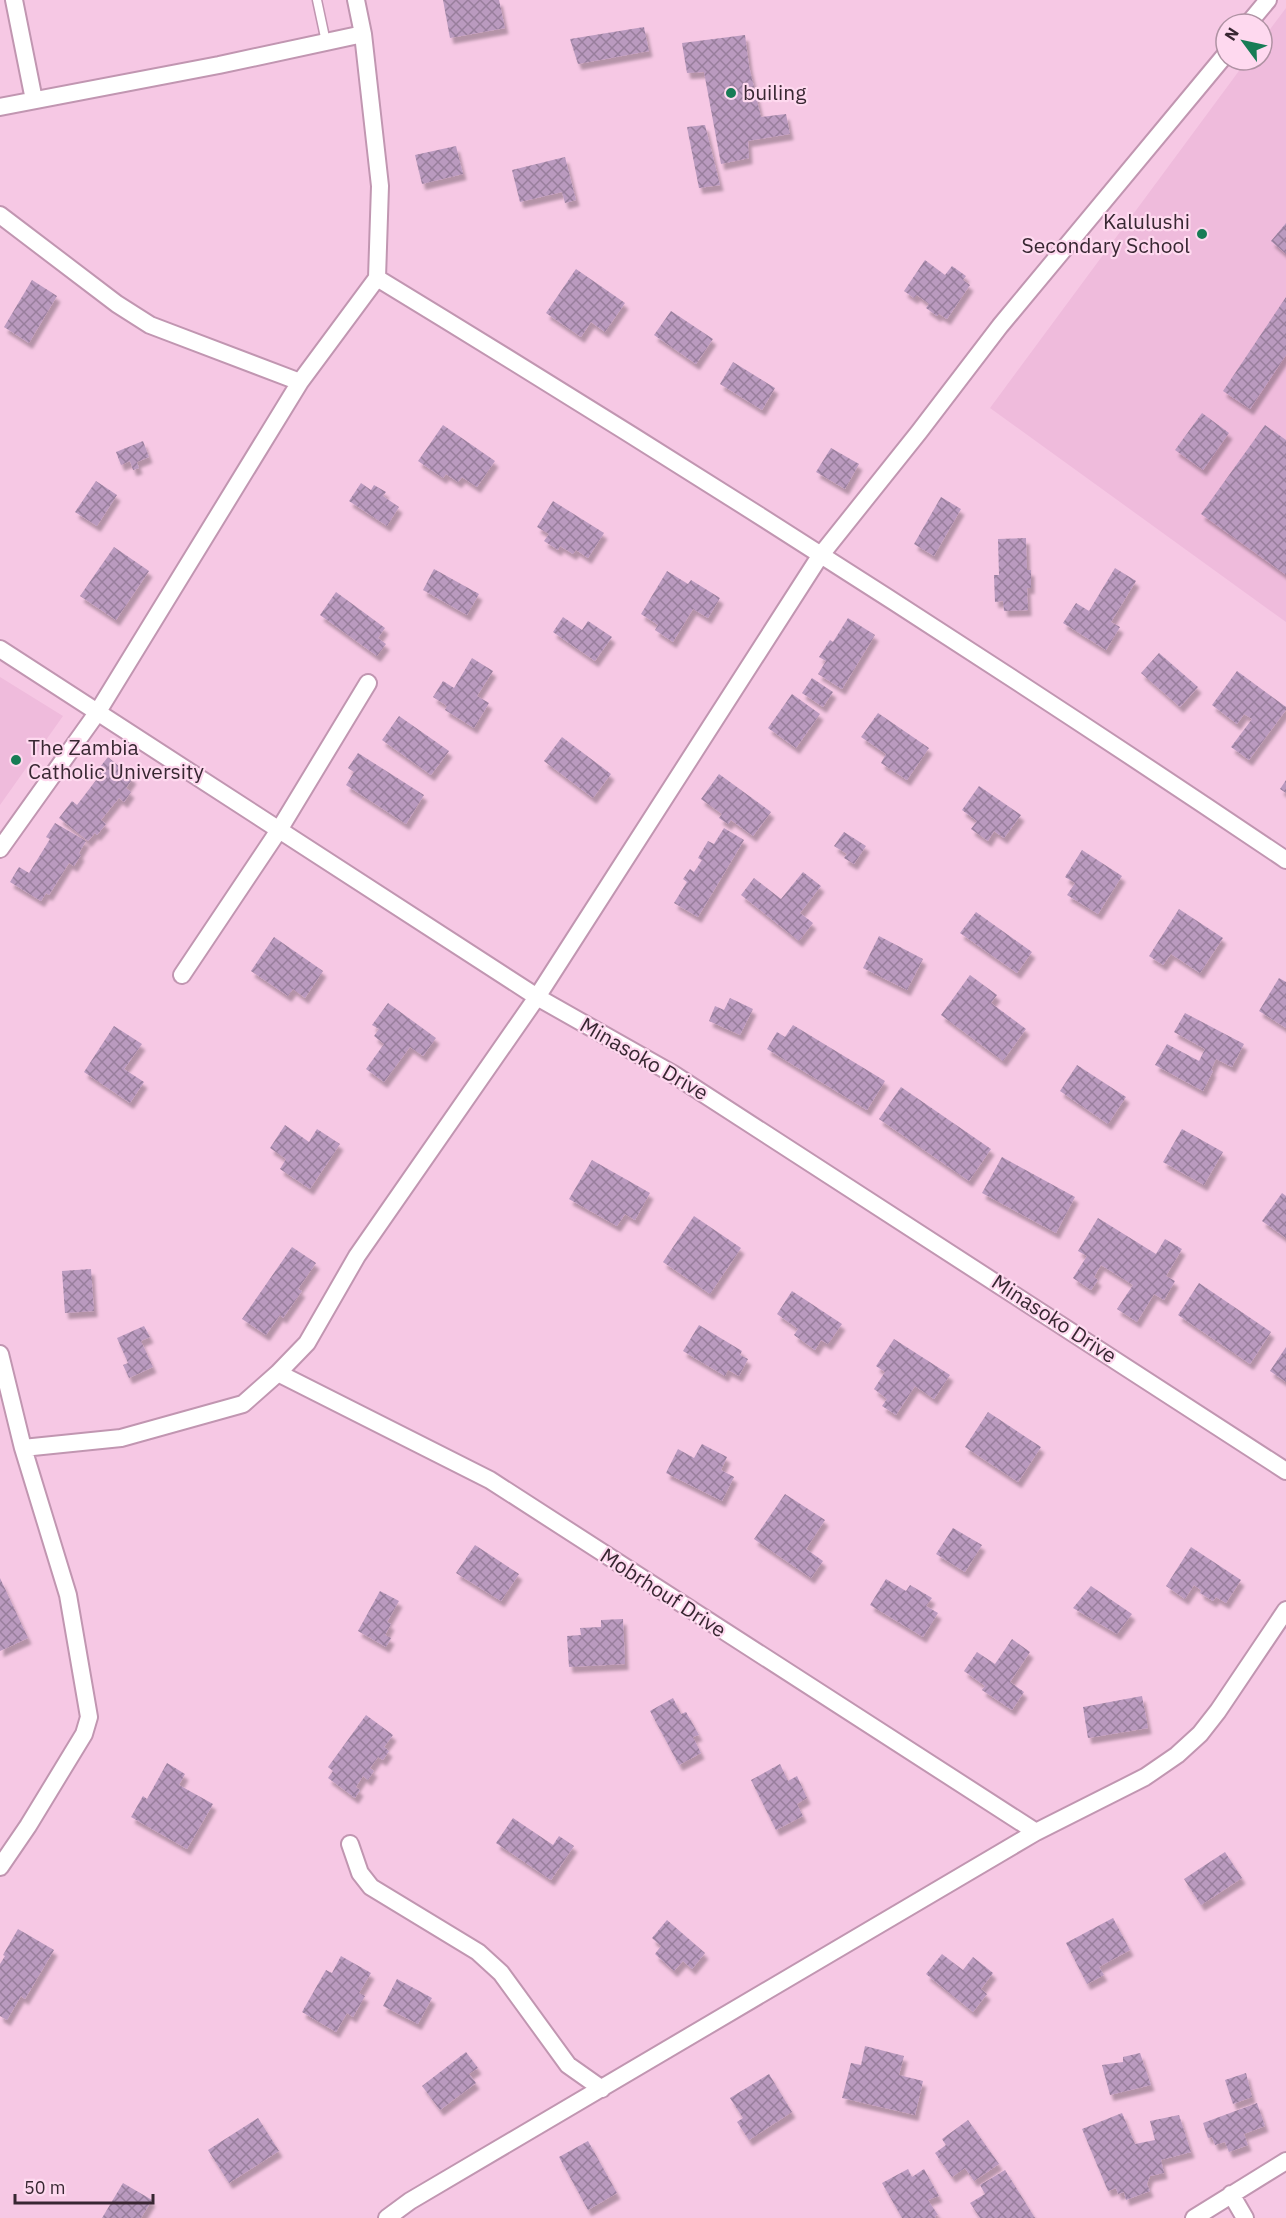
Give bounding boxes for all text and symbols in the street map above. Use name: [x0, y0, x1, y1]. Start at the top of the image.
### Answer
north arrow: [1214, 12, 1274, 72]
text: N: [1220, 24, 1243, 44]
place label: builing: [743, 78, 806, 106]
marker: builing: [724, 86, 738, 100]
place label: Kalulushi Secondary School: [1021, 207, 1190, 259]
marker: Kalulushi Secondary School: [1195, 227, 1209, 241]
place label: The Zambia Catholic University: [28, 733, 204, 785]
marker: The Zambia Catholic University: [9, 753, 23, 767]
street label: Minasoko Drive: [575, 1010, 714, 1106]
street label: Minasoko Drive: [987, 1267, 1122, 1369]
street label: Mobrhouf Drive: [595, 1541, 732, 1643]
scale bar: [15, 2167, 153, 2205]
text: 50 m: [24, 2176, 66, 2199]

